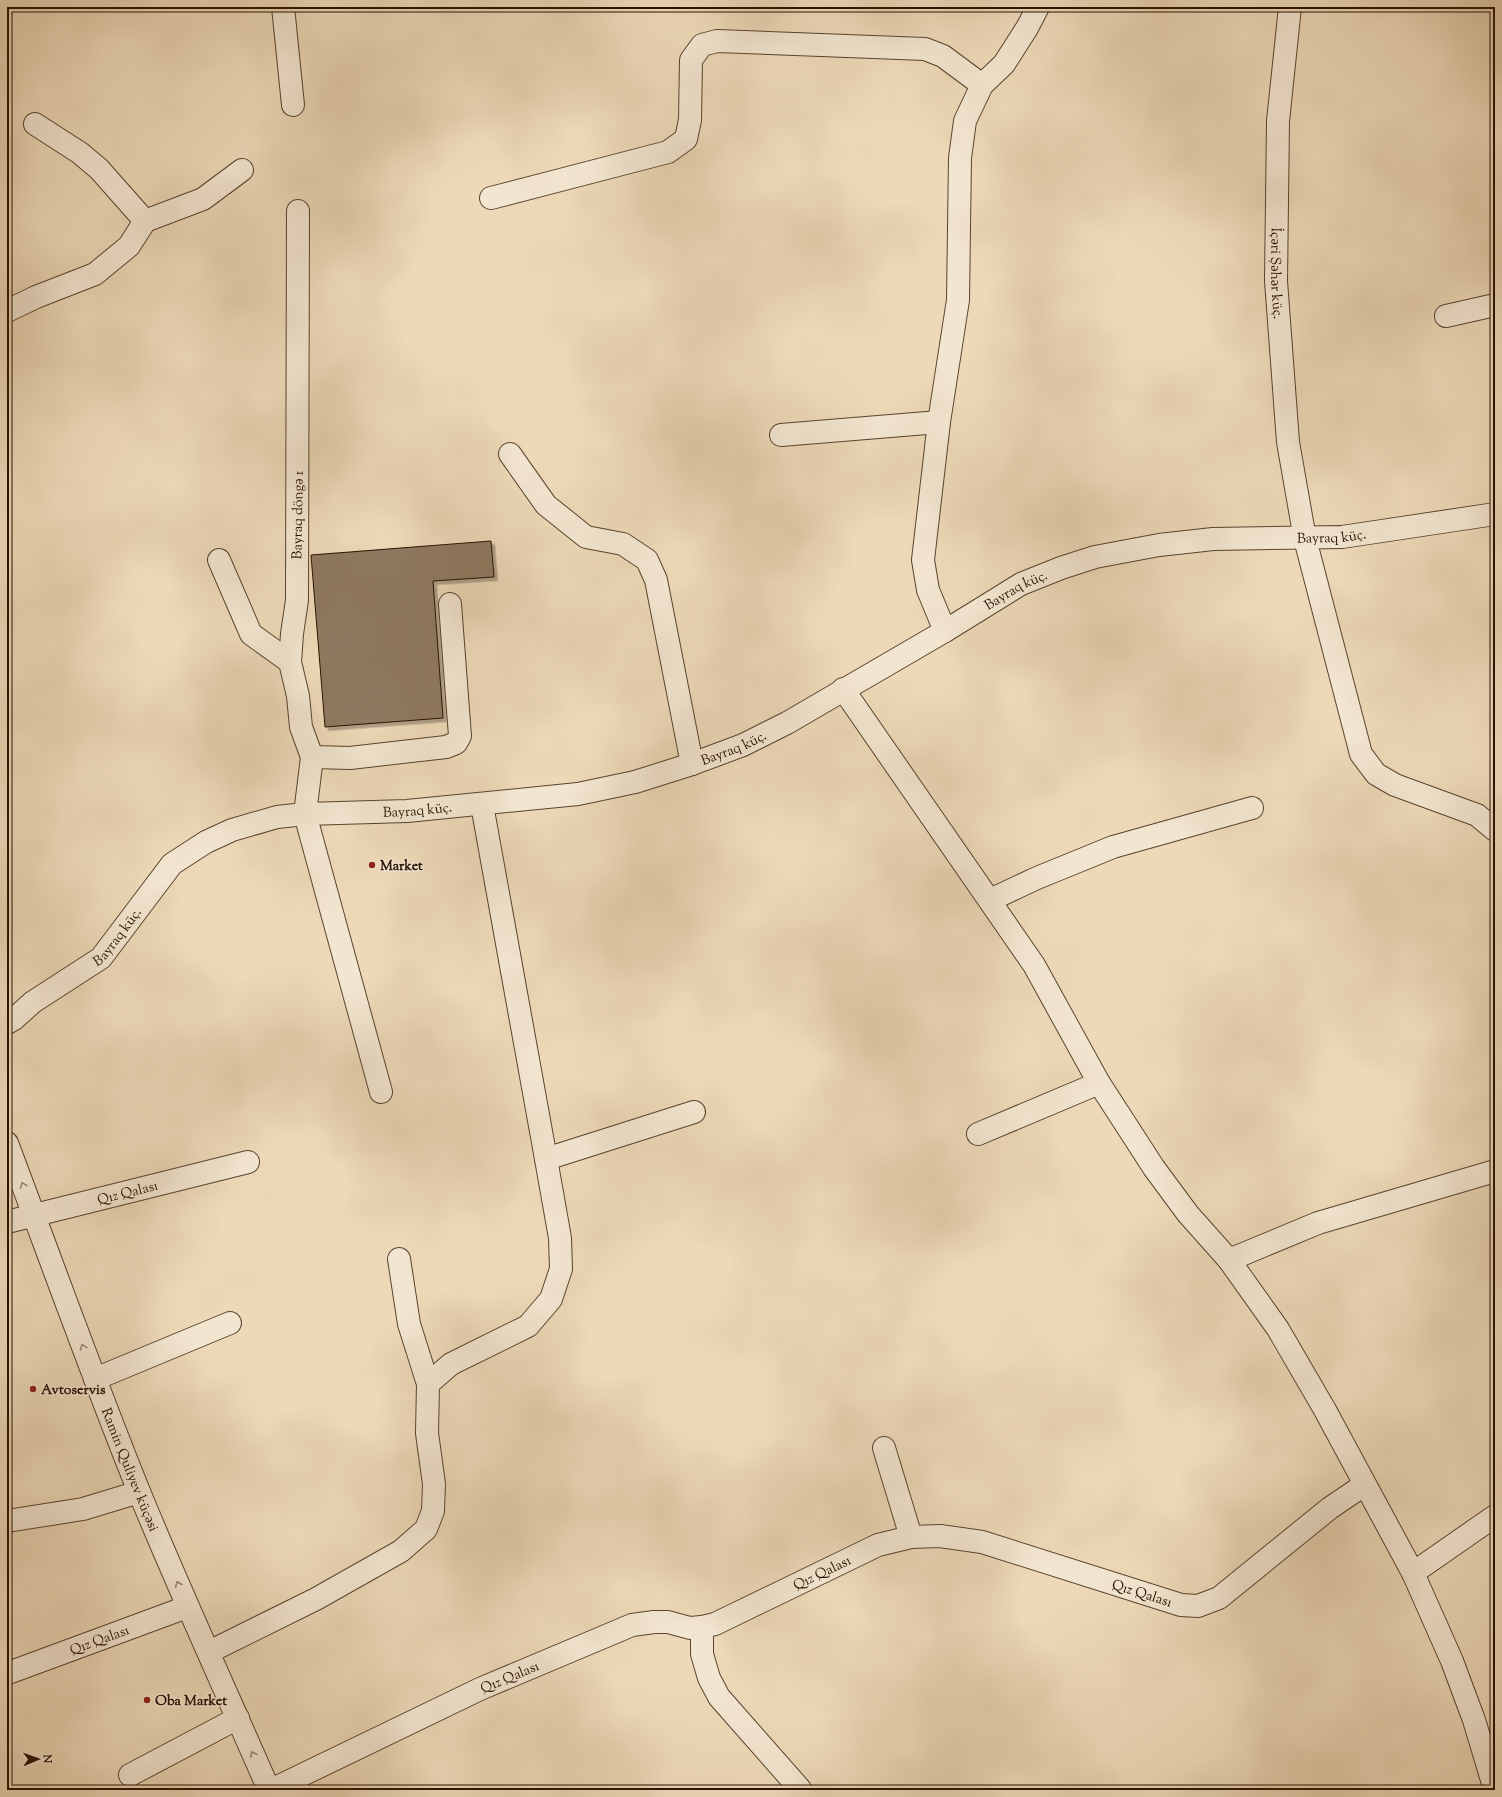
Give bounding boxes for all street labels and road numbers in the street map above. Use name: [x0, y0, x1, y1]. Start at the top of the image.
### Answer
street label: İçəri Şəhər küç.: [1264, 227, 1287, 320]
street label: Bayraq döngə 1: [288, 470, 310, 560]
street label: Bayraq küç.: [1297, 525, 1368, 550]
street label: Bayraq küç.: [981, 566, 1051, 616]
street label: Bayraq küç.: [699, 727, 771, 772]
street label: Bayraq küç.: [383, 799, 453, 824]
street label: Bayraq küç.: [90, 904, 147, 973]
street label: Qız Qalası: [95, 1177, 160, 1211]
street label: Ramin Quliyev küçəsi: [95, 1405, 163, 1535]
street label: Qız Qalası: [790, 1552, 855, 1597]
street label: Qız Qalası: [1109, 1576, 1174, 1614]
street label: Qız Qalası: [67, 1621, 132, 1661]
street label: Qız Qalası: [478, 1657, 543, 1700]

